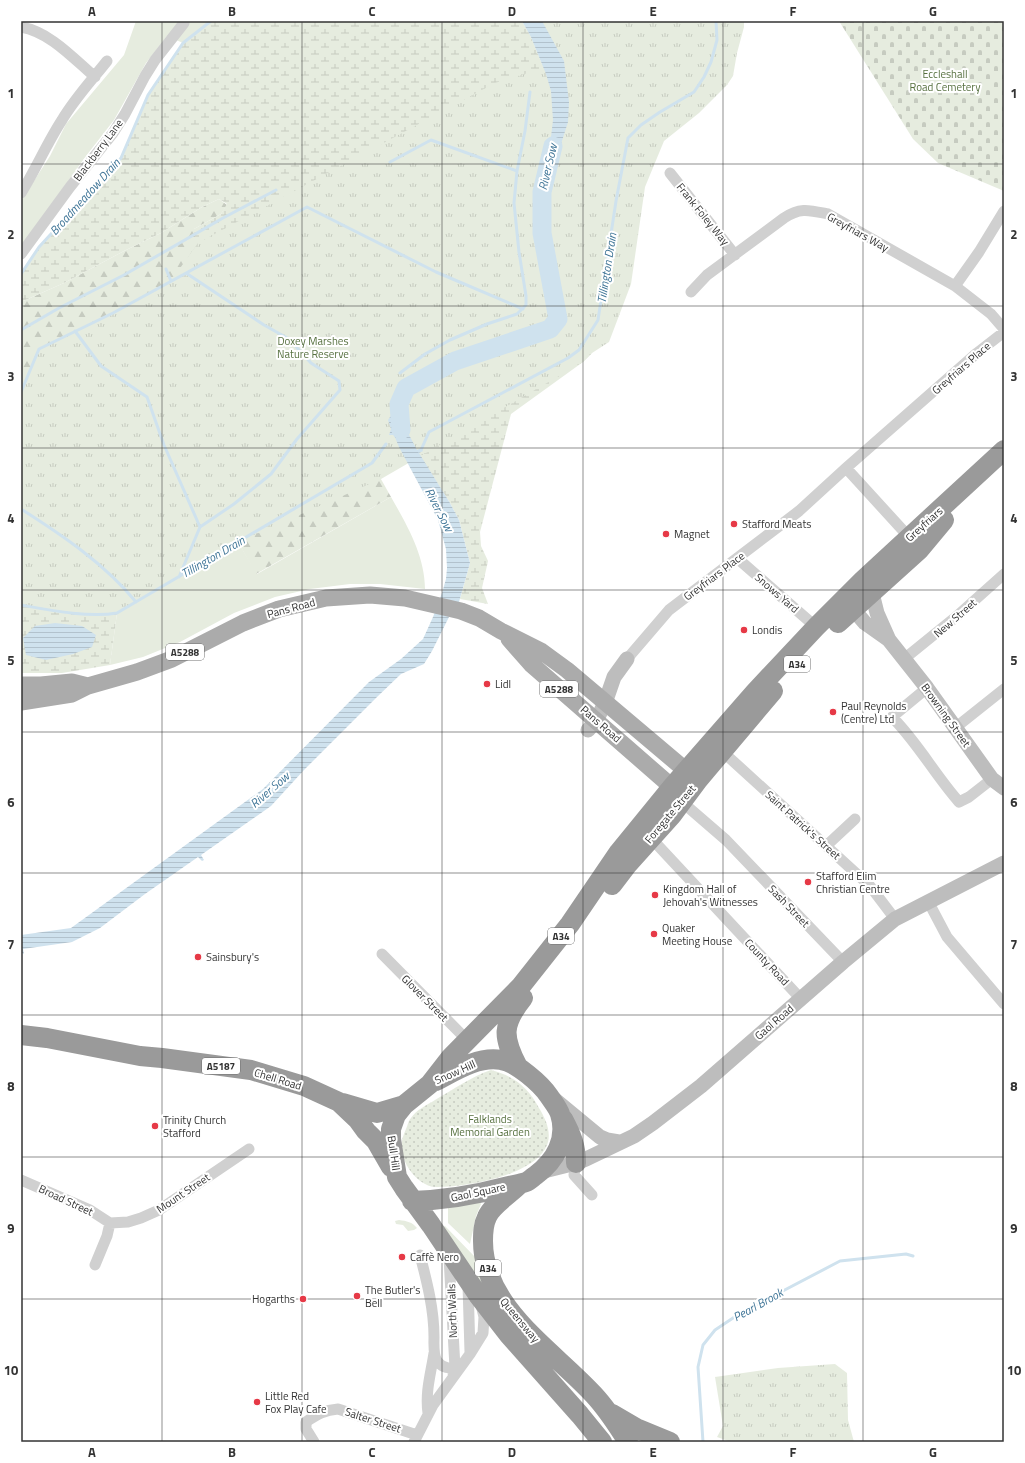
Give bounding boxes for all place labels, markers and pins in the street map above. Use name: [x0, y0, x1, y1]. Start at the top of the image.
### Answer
place label: Stafford Meats: [742, 516, 811, 532]
marker: Stafford Meats: [729, 519, 739, 529]
place label: Magnet: [674, 526, 710, 542]
marker: Magnet: [661, 529, 671, 539]
place label: Londis: [752, 622, 782, 638]
marker: Londis: [739, 625, 749, 635]
place label: Lidl: [495, 676, 511, 692]
marker: Lidl: [482, 679, 492, 689]
place label: Paul Reynolds (Centre) Ltd: [841, 698, 906, 727]
marker: Paul Reynolds (Centre) Ltd: [828, 707, 838, 717]
place label: Stafford Elim Christian Centre: [816, 868, 890, 897]
marker: Stafford Elim Christian Centre: [803, 877, 813, 887]
place label: Kingdom Hall of Jehovah's Witnesses: [663, 881, 758, 910]
marker: Kingdom Hall of Jehovah's Witnesses: [650, 890, 660, 900]
place label: Quaker Meeting House: [662, 920, 733, 949]
marker: Quaker Meeting House: [649, 929, 659, 939]
place label: Sainsbury's: [206, 949, 259, 965]
marker: Sainsbury's: [193, 952, 203, 962]
place label: Trinity Church Stafford: [163, 1112, 226, 1141]
marker: Trinity Church Stafford: [150, 1121, 160, 1131]
place label: Caffè Nero: [410, 1249, 459, 1265]
marker: Caffè Nero: [397, 1252, 407, 1262]
place label: The Butler's Bell: [365, 1282, 420, 1311]
place label: Hogarths: [252, 1291, 295, 1307]
marker: The Butler's Bell: [352, 1291, 362, 1301]
marker: Hogarths: [298, 1294, 308, 1304]
place label: Little Red Fox Play Cafe: [265, 1388, 327, 1417]
marker: Little Red Fox Play Cafe: [252, 1397, 262, 1407]

